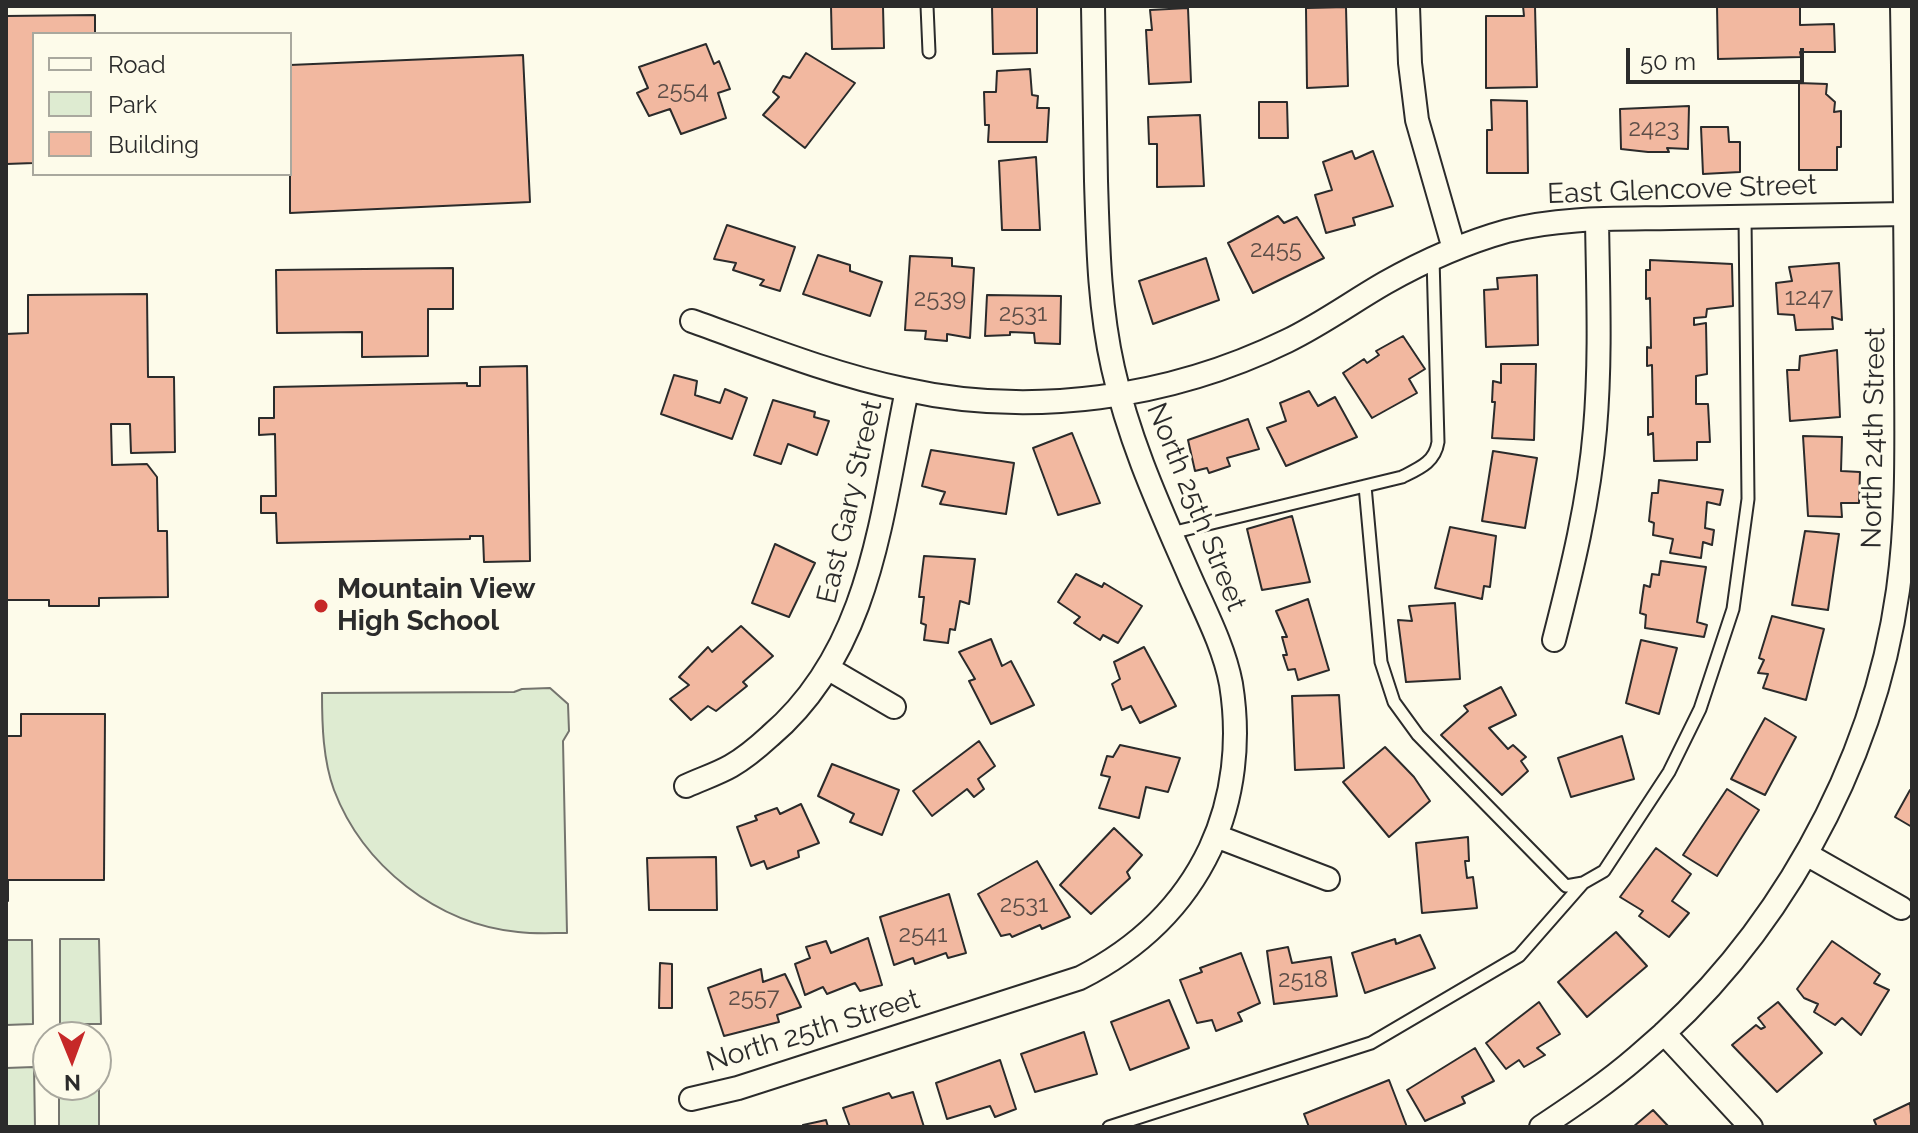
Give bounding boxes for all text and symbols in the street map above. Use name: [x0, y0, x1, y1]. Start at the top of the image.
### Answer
legend: [32, 32, 292, 176]
scale bar: [1630, 32, 1808, 82]
text: 50 m: [1640, 47, 1696, 76]
text: Road: [108, 50, 166, 79]
house number: 2554: [657, 77, 709, 105]
text: Park: [108, 90, 157, 119]
house number: 2423: [1629, 115, 1679, 143]
text: Building: [108, 130, 199, 159]
street label: East Glencove Street: [1547, 169, 1817, 211]
house number: 2455: [1250, 236, 1302, 264]
house number: 1247: [1785, 284, 1833, 312]
house number: 2539: [914, 285, 966, 313]
house number: 2531: [999, 300, 1047, 328]
street label: North 24th Street: [1855, 327, 1893, 549]
street label: East Gary Street: [810, 397, 890, 607]
street label: North 25th Street: [1139, 398, 1253, 616]
place label: Mountain View High School: [337, 573, 536, 639]
marker: Mountain View High School: [312, 597, 330, 615]
house number: 2531: [1000, 891, 1048, 919]
house number: 2541: [899, 921, 947, 949]
house number: 2518: [1278, 966, 1328, 994]
street label: North 25th Street: [702, 983, 924, 1079]
house number: 2557: [728, 984, 780, 1012]
north arrow: [32, 1021, 112, 1101]
text: N: [64, 1070, 81, 1096]

